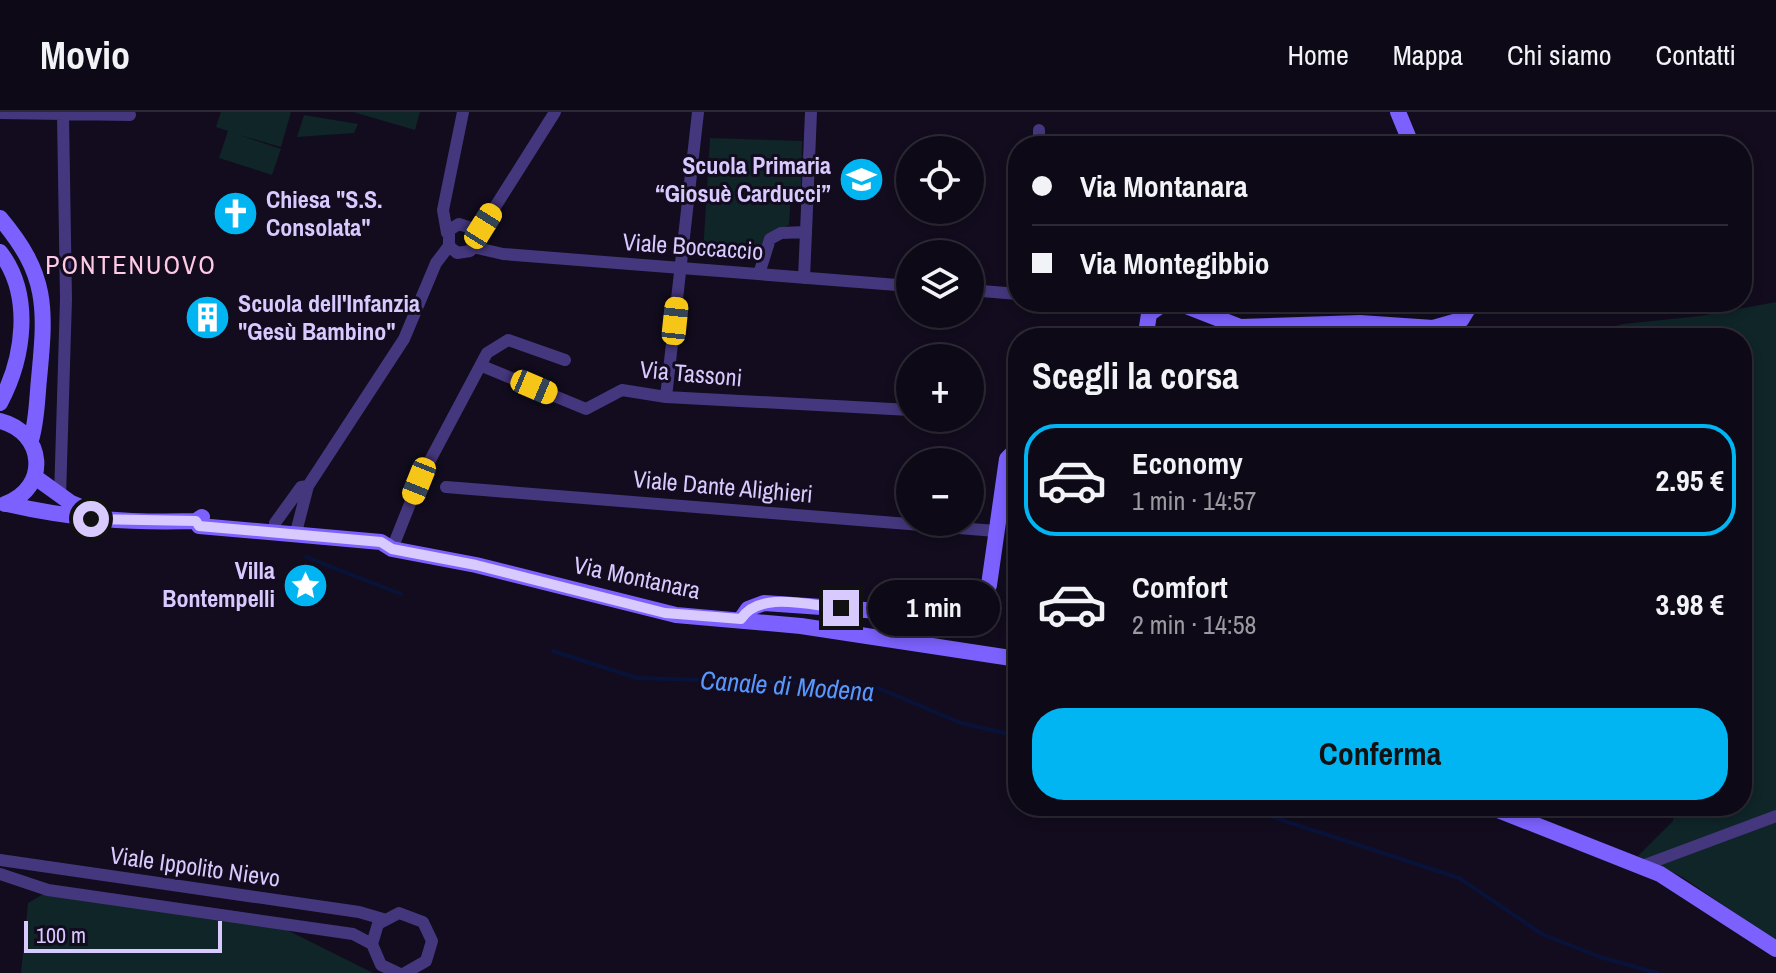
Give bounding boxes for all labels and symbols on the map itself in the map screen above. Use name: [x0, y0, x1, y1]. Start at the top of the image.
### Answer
place label: Scuola Primaria “Giosuè Carducci”: [655, 149, 831, 209]
school or university icon: Scuola Primaria “Giosuè Carducci”: [838, 156, 886, 204]
place label: Chiesa "S.S. Consolata": [266, 183, 383, 243]
church icon: Chiesa "S.S. Consolata": [211, 190, 259, 238]
car: [460, 199, 506, 253]
street label: Viale Boccaccio: [622, 225, 764, 267]
district label: PONTENUOVO: [45, 247, 217, 282]
place label: Scuola dell'Infanzia "Gesù Bambino": [238, 287, 420, 347]
building icon: Scuola dell'Infanzia "Gesù Bambino": [183, 294, 231, 342]
car: [661, 296, 689, 346]
street label: Via Tassoni: [639, 353, 744, 393]
car: [507, 367, 561, 407]
car: [399, 454, 439, 508]
street label: Viale Dante Alighieri: [632, 462, 814, 510]
route start: [73, 501, 109, 537]
street label: Via Montanara: [571, 548, 704, 606]
place label: Villa Bontempelli: [162, 554, 275, 614]
place icon: Villa Bontempelli: [282, 561, 330, 609]
callout: 1 min: [869, 580, 1001, 636]
route end: [823, 590, 859, 626]
water label: Canale di Modena: [699, 662, 875, 709]
street label: Viale Ippolito Nievo: [108, 838, 282, 894]
scale bar: [24, 917, 222, 953]

